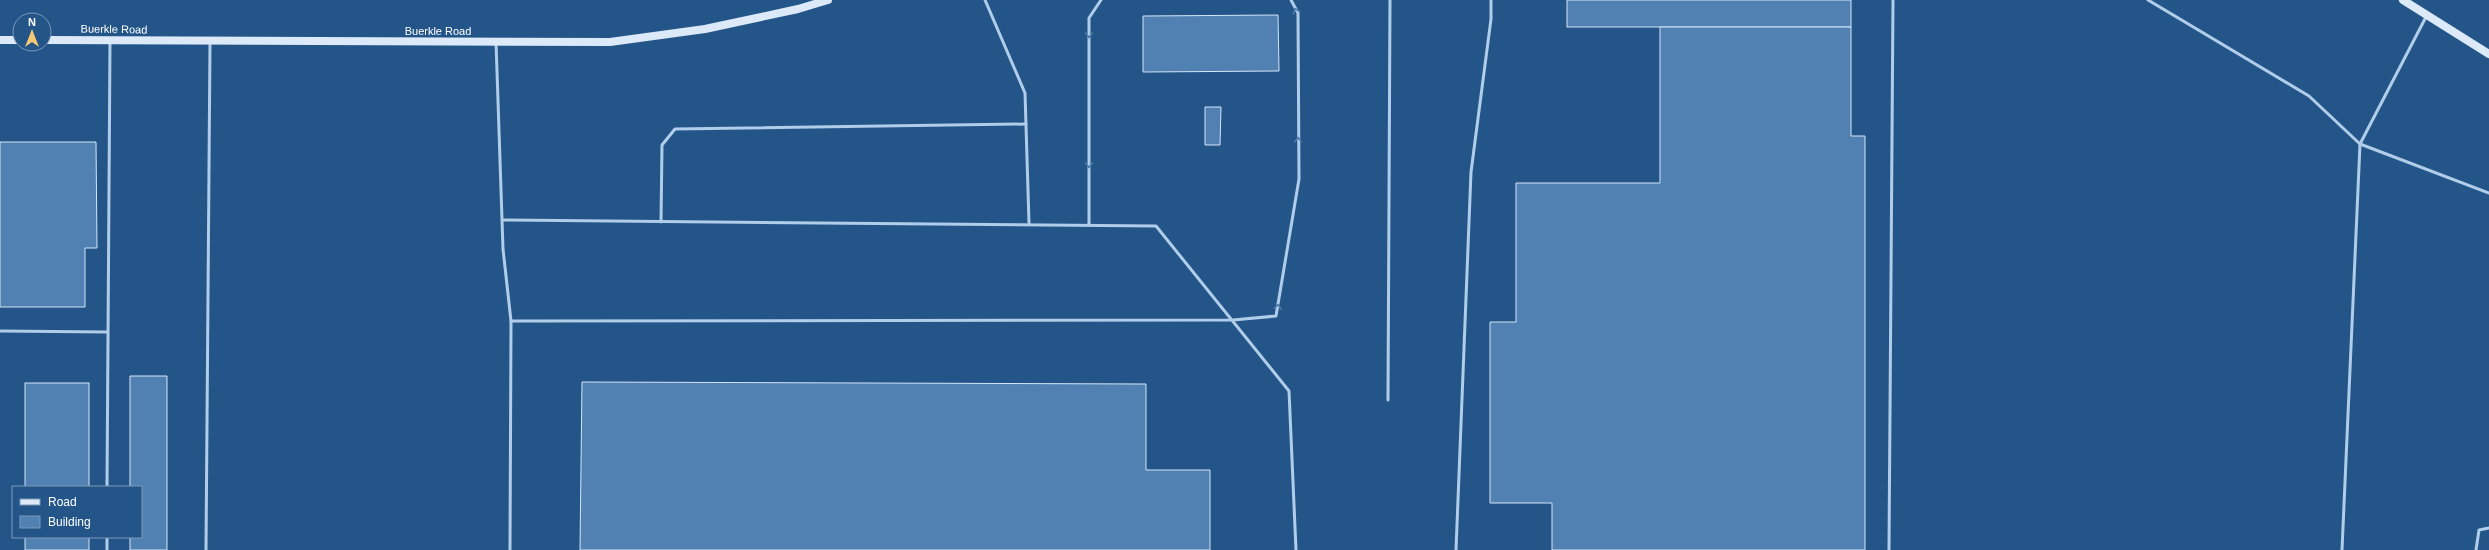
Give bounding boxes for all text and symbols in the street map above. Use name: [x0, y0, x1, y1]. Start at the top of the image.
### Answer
one-way arrow: [1292, 7, 1300, 14]
north arrow: [12, 12, 52, 52]
text: N: [28, 16, 36, 28]
street label: Buerkle Road: [81, 22, 147, 36]
street label: Buerkle Road: [405, 25, 471, 37]
one-way arrow: [1085, 32, 1093, 38]
one-way arrow: [1294, 137, 1302, 143]
one-way arrow: [1085, 162, 1093, 168]
one-way arrow: [1273, 304, 1282, 310]
legend: [12, 486, 142, 538]
text: Road: [48, 495, 77, 509]
text: Building: [48, 515, 91, 529]

